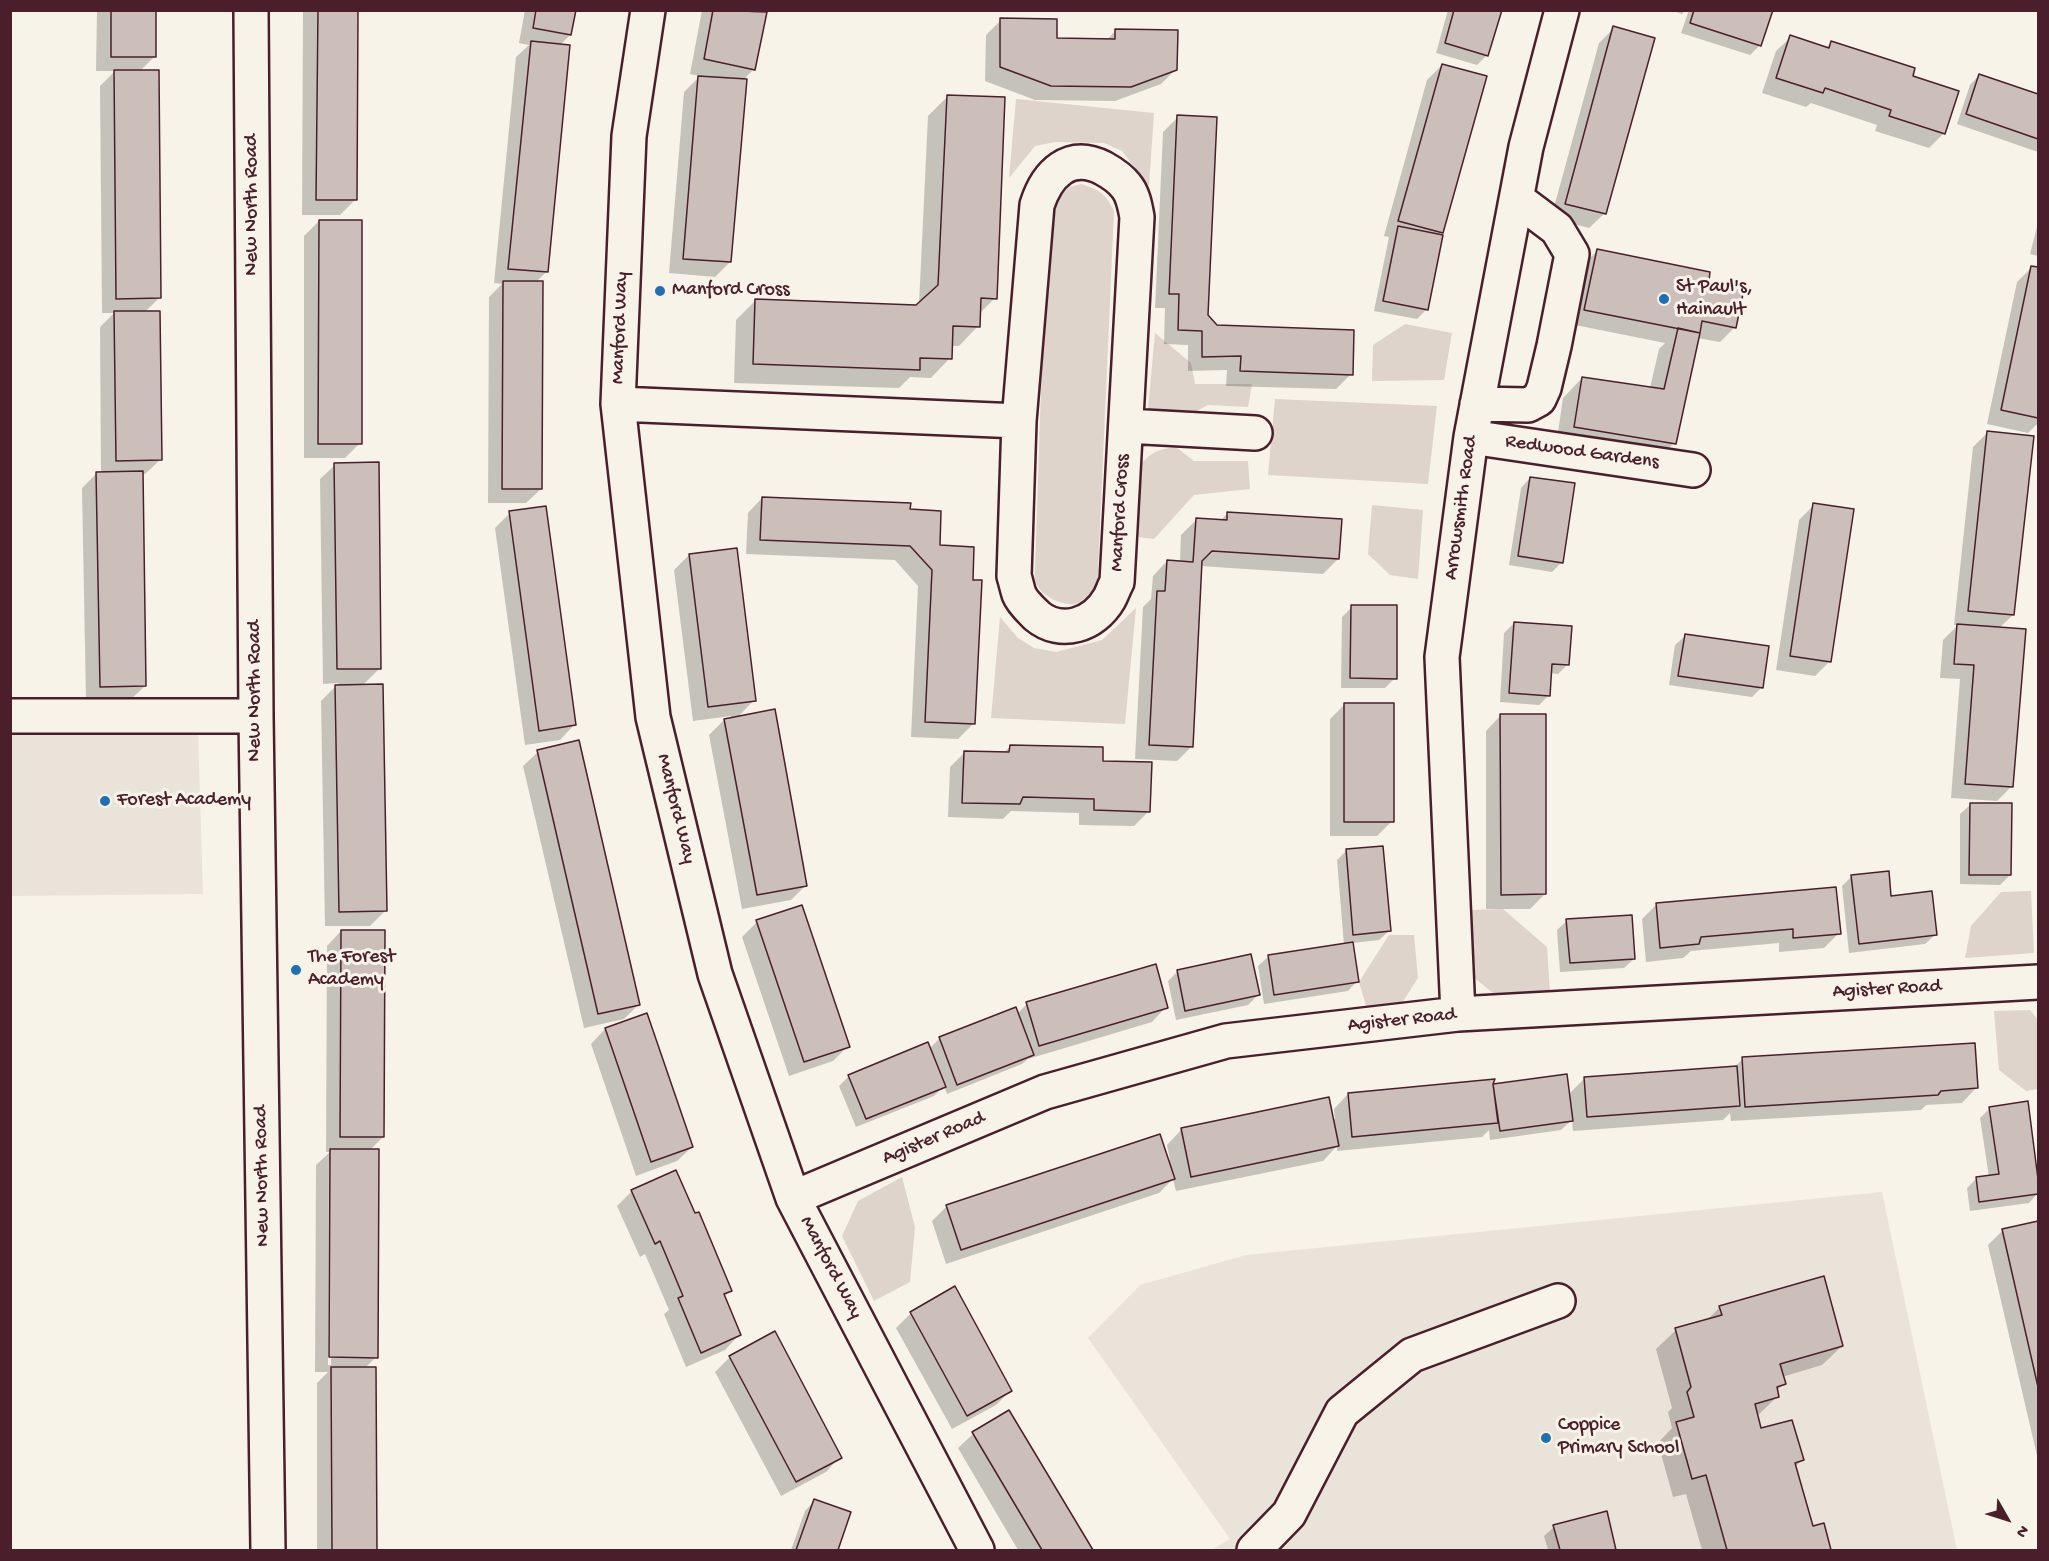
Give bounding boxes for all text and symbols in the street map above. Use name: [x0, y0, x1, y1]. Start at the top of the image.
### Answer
street label: New North Road: [241, 134, 265, 276]
street label: Manford Way: [607, 271, 635, 385]
place label: St Paul's, Hainault: [1676, 276, 1753, 323]
place label: Manford Cross: [672, 279, 790, 303]
marker: Manford Cross: [653, 284, 667, 298]
marker: St Paul's, Hainault: [1657, 292, 1671, 306]
street label: Redwood Gardens: [1504, 430, 1660, 476]
street label: Arrowsmith Road: [1440, 435, 1484, 581]
street label: Manford Cross: [1106, 454, 1136, 572]
street label: New North Road: [244, 620, 268, 762]
street label: Manford Way: [650, 752, 700, 866]
place label: Forest Academy: [117, 789, 251, 813]
marker: Forest Academy: [98, 794, 112, 808]
place label: The Forest Academy: [308, 946, 395, 993]
marker: The Forest Academy: [289, 963, 303, 977]
street label: Agister Road: [1832, 975, 1942, 1005]
street label: Agister Road: [1347, 1003, 1457, 1039]
street label: New North Road: [250, 1105, 276, 1247]
street label: Agister Road: [879, 1107, 989, 1171]
street label: Manford Way: [793, 1213, 867, 1323]
place label: Coppice Primary School: [1558, 1414, 1679, 1461]
marker: Coppice Primary School: [1539, 1431, 1553, 1445]
north arrow: [1977, 1489, 2037, 1549]
text: N: [2011, 1521, 2032, 1541]

